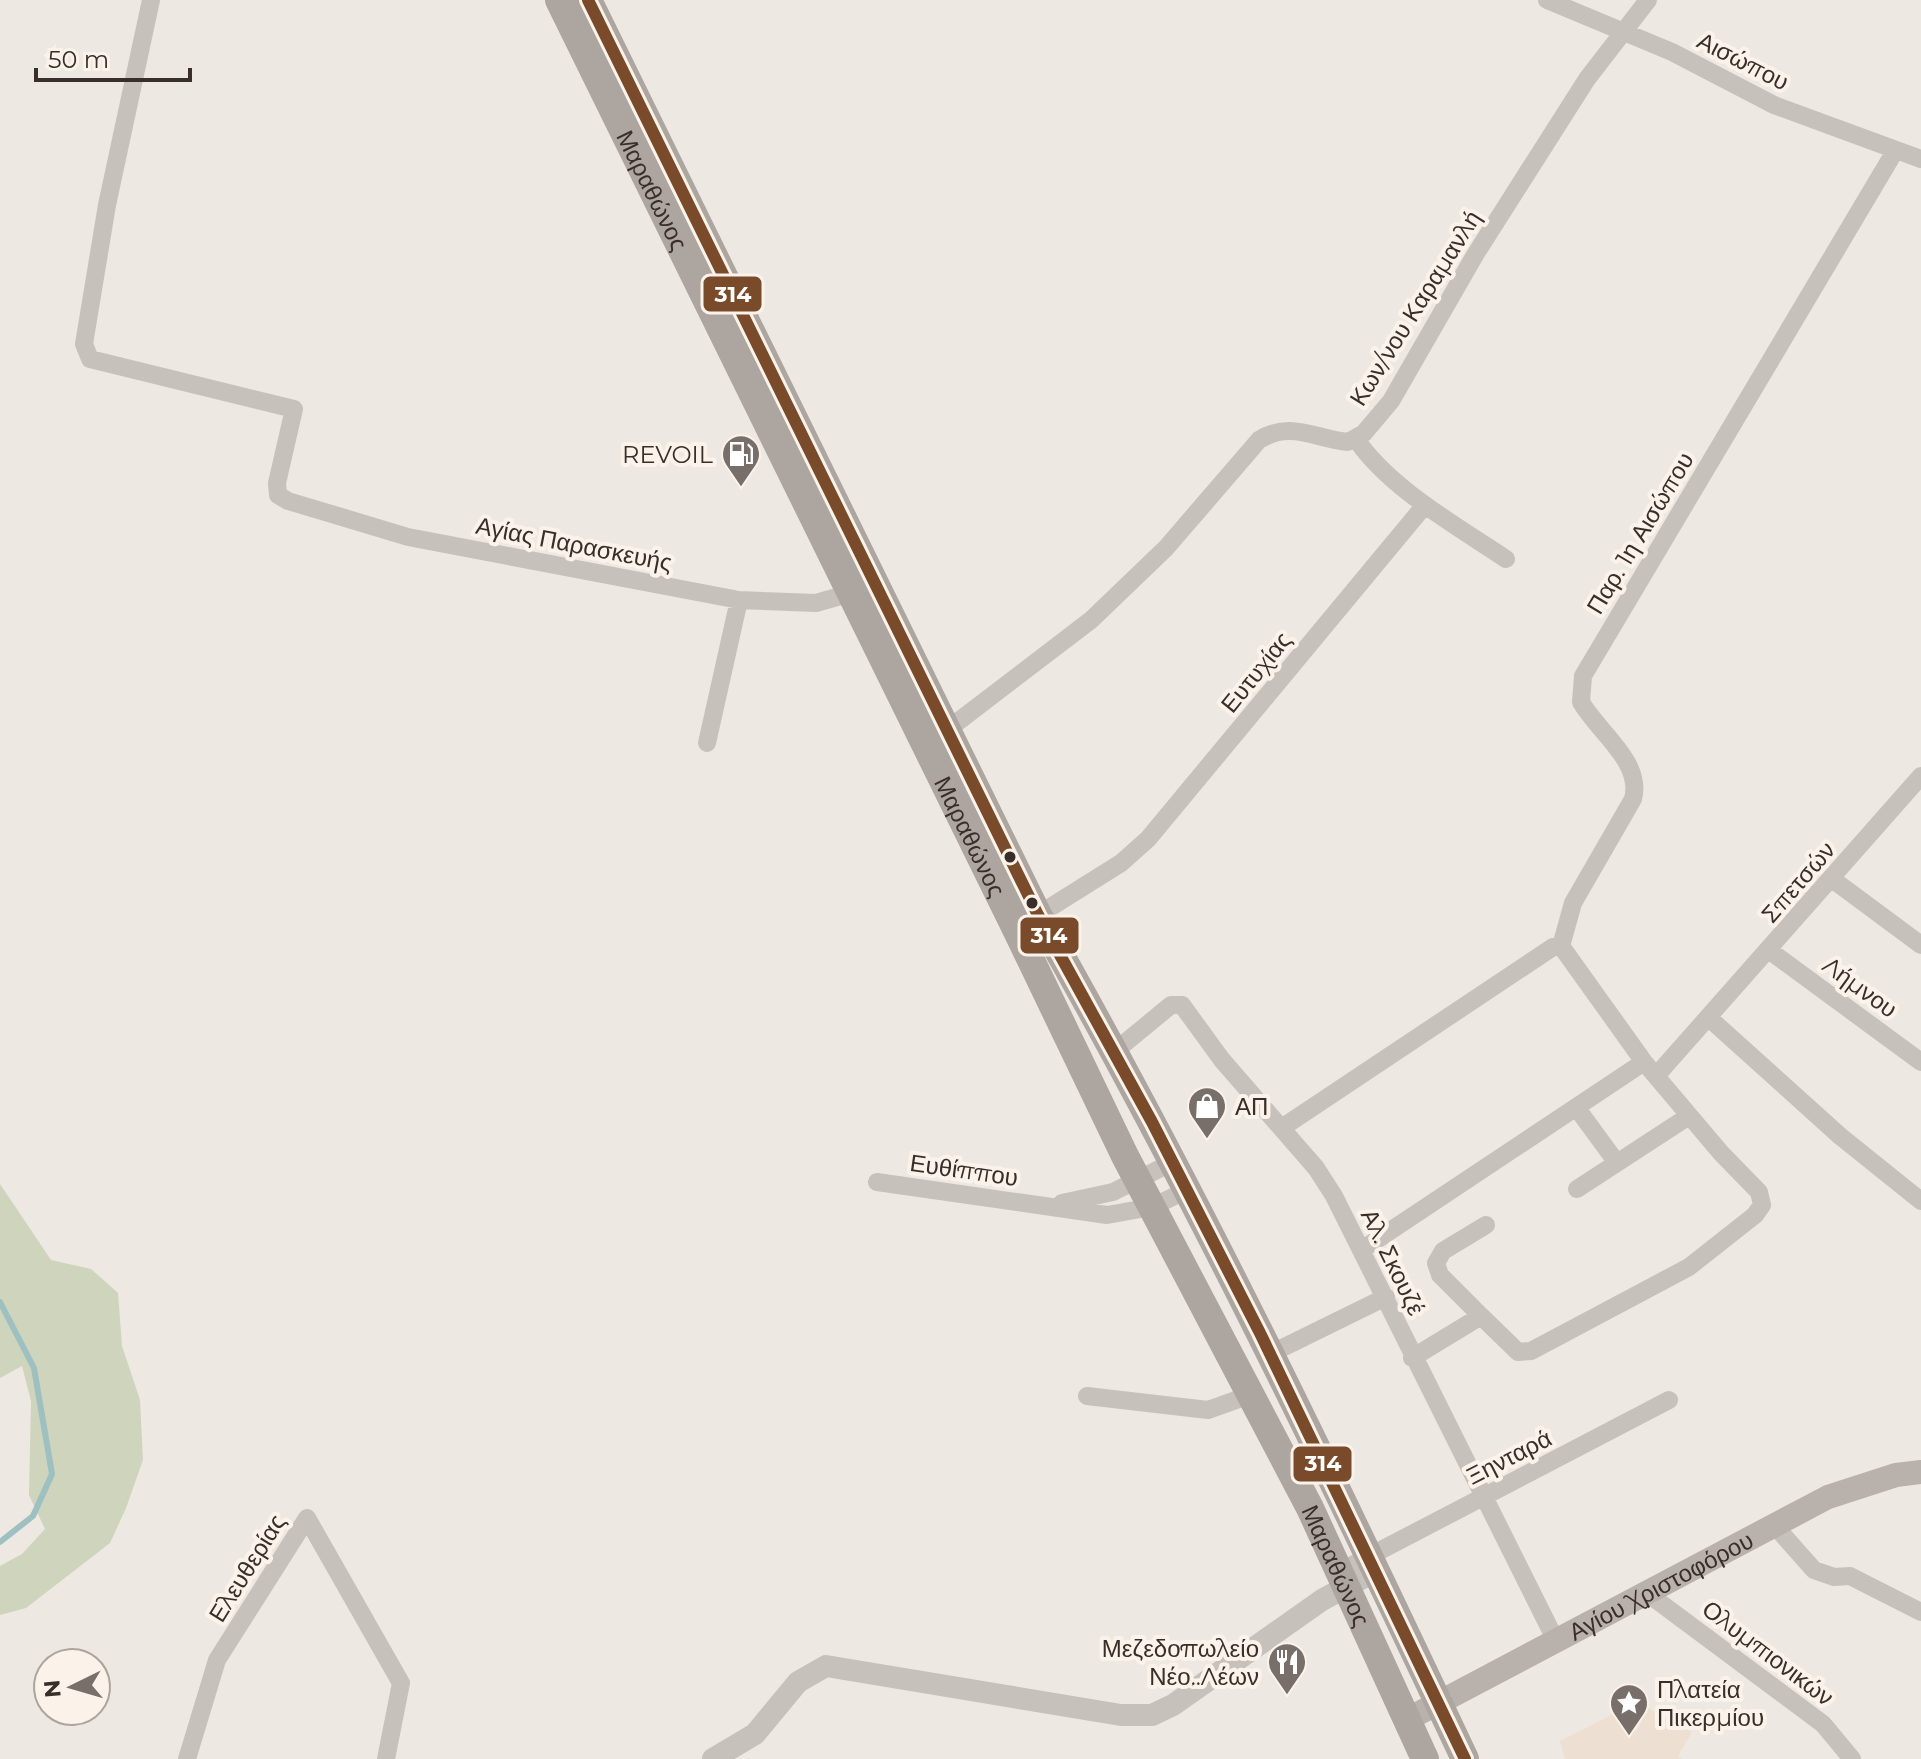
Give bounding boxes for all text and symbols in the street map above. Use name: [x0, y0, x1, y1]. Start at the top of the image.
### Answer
street label: Αισώπου: [1692, 26, 1794, 96]
scale bar: [36, 32, 190, 82]
text: 50 m: [48, 45, 109, 74]
street label: Μαραθώνος: [611, 125, 694, 255]
street label: Κων/νου Καραμανλή: [1343, 205, 1487, 411]
line badge: 314: [702, 275, 763, 313]
text: 314: [714, 281, 751, 308]
fuel station icon: REVOIL: [720, 433, 762, 488]
place label: REVOIL: [622, 440, 713, 469]
street label: Παρ. 1η Αισώπου: [1580, 447, 1700, 619]
street label: Αγίας Παρασκευής: [474, 511, 674, 577]
street label: Ευτυχίας: [1215, 626, 1297, 718]
street label: Μαραθώνος: [929, 771, 1012, 901]
street label: Σπετσών: [1755, 836, 1841, 928]
unlabelled marker: [1002, 849, 1018, 865]
unlabelled marker: [1024, 895, 1040, 911]
line badge: 314: [1019, 916, 1080, 955]
text: 314: [1030, 922, 1067, 949]
street label: Λήμνου: [1817, 950, 1903, 1024]
shop icon: ΑΠ: [1186, 1085, 1228, 1140]
place label: ΑΠ: [1235, 1092, 1268, 1121]
street label: Ευθίππου: [908, 1148, 1020, 1192]
street label: Αλ. Σκουζέ: [1355, 1204, 1431, 1320]
street label: Ξηνταρά: [1462, 1423, 1556, 1491]
line badge: 314: [1292, 1445, 1353, 1483]
text: 314: [1304, 1450, 1341, 1477]
street label: Μαραθώνος: [1296, 1500, 1377, 1631]
street label: Ελευθερίας: [203, 1509, 291, 1627]
street label: Αγίου Χριστοφόρου: [1563, 1525, 1758, 1646]
street label: Ολυμπιονικών: [1697, 1594, 1839, 1712]
place label: Μεζεδοπωλείο Νέο..Λέων: [1102, 1634, 1259, 1691]
restaurant icon: Μεζεδοπωλείο Νέο..Λέων: [1266, 1641, 1308, 1696]
north arrow: [32, 1647, 112, 1727]
place label: Πλατεία Πικερμίου: [1657, 1675, 1764, 1732]
text: N: [38, 1679, 67, 1699]
place icon: Πλατεία Πικερμίου: [1608, 1682, 1650, 1737]

